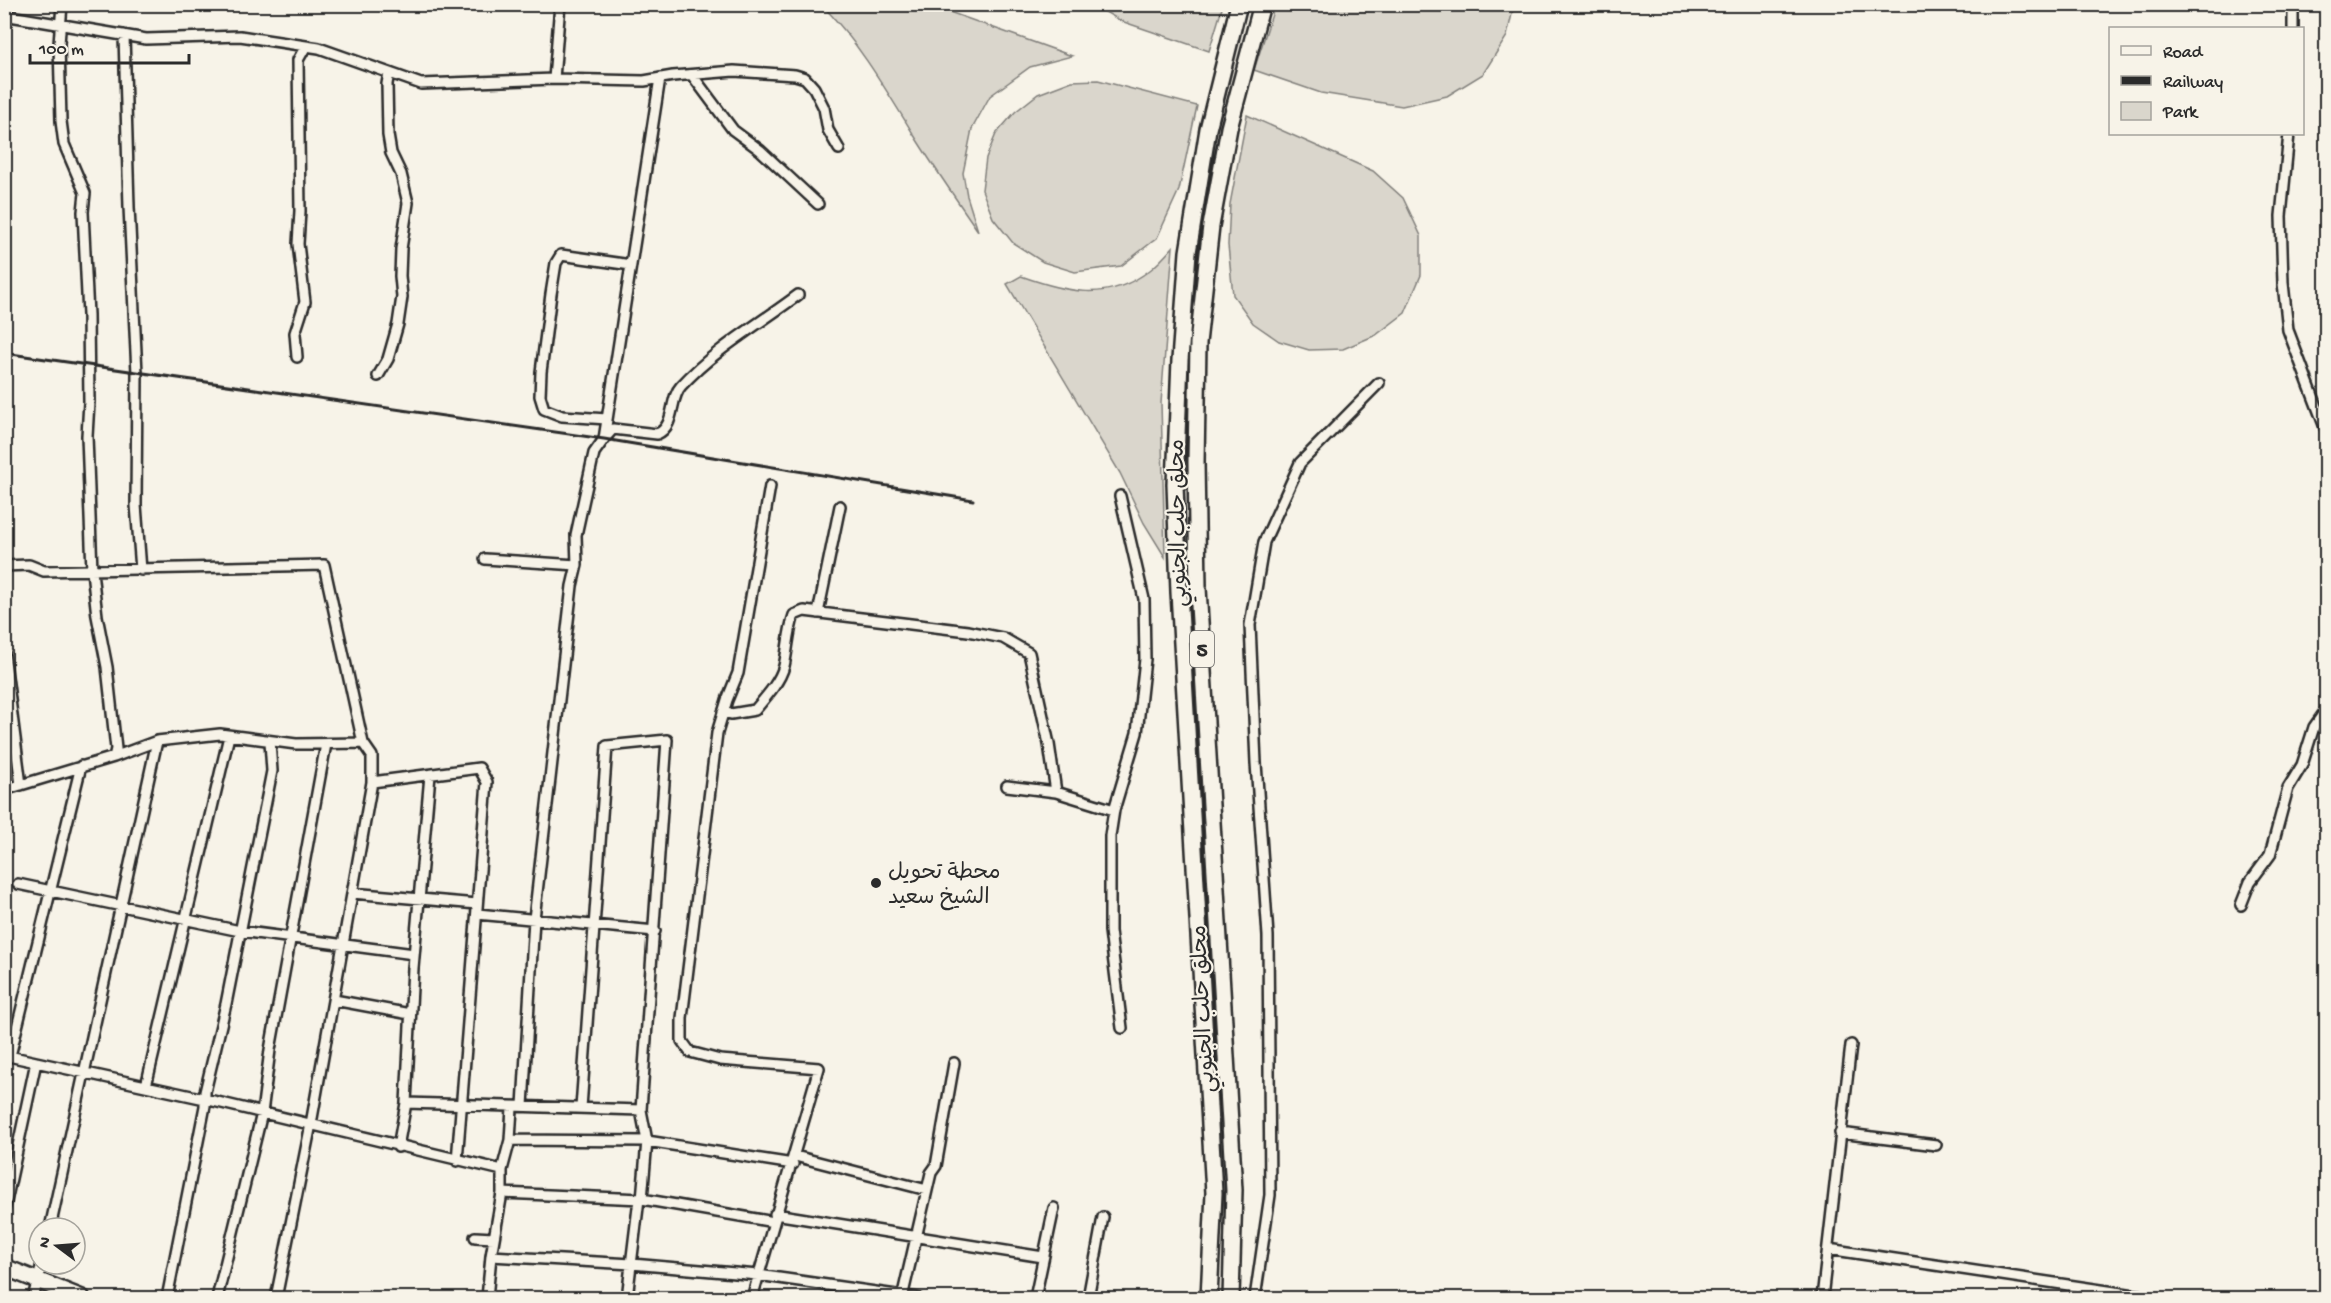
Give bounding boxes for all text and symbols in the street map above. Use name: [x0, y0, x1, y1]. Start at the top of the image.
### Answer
scale bar: [30, 27, 189, 65]
legend: [2109, 27, 2304, 135]
text: 100 m: [38, 40, 84, 61]
text: Road: [2163, 43, 2204, 64]
text: Railway: [2163, 73, 2223, 94]
text: Park: [2162, 103, 2199, 124]
street label: محلق حلب الجنوبي: [1166, 439, 1197, 607]
road number: 5: [1190, 631, 1214, 667]
place label: محطة تحويل الشيخ سعيد: [888, 861, 1001, 912]
marker: محطة تحويل الشيخ سعيد: [869, 876, 883, 890]
street label: محلق حلب الجنوبي: [1188, 924, 1225, 1093]
north arrow: [27, 1216, 87, 1276]
text: N: [35, 1235, 57, 1250]

